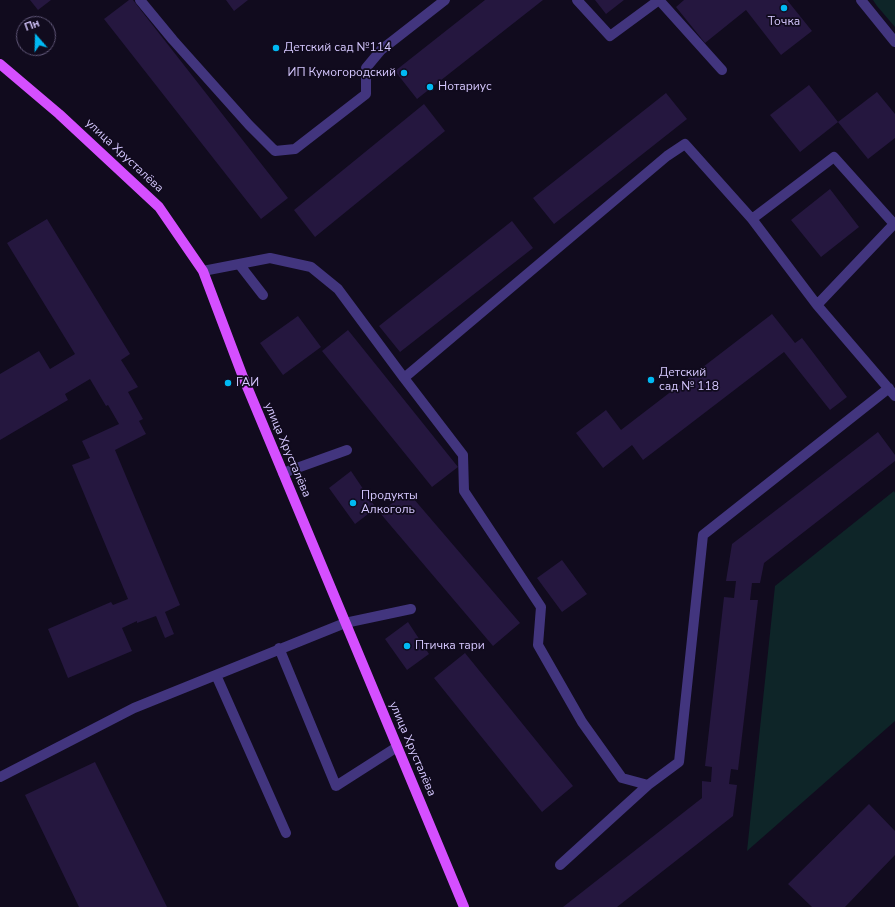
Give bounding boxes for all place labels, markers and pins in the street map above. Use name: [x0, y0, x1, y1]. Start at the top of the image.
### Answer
marker: Точка: [779, 3, 789, 13]
place label: Точка: [768, 15, 800, 29]
place label: Детский сад №114: [284, 41, 391, 55]
marker: Детский сад №114: [271, 43, 281, 53]
place label: ИП Кумогородский: [288, 66, 396, 80]
marker: ИП Кумогородский: [399, 68, 409, 78]
place label: Нотариус: [438, 80, 492, 94]
marker: Нотариус: [425, 82, 435, 92]
place label: Детский сад № 118: [659, 366, 719, 394]
marker: Детский сад № 118: [646, 375, 656, 385]
place label: ГАИ: [236, 376, 259, 390]
marker: ГАИ: [223, 378, 233, 388]
place label: Продукты Алкоголь: [361, 489, 418, 517]
marker: Продукты Алкоголь: [348, 498, 358, 508]
place label: Птичка тари: [415, 639, 485, 653]
marker: Птичка тари: [402, 641, 412, 651]

